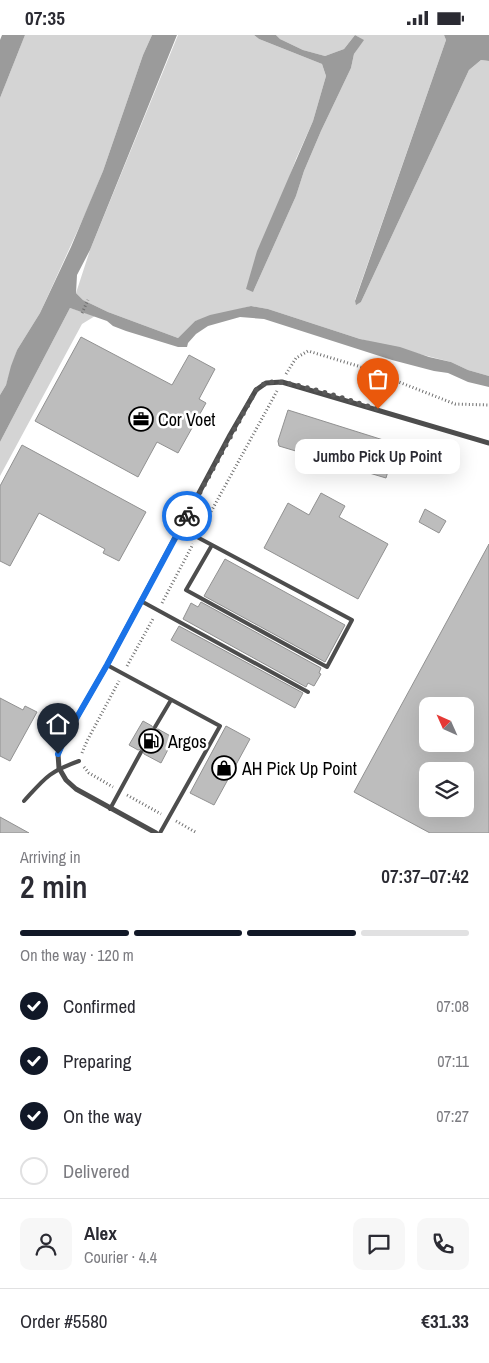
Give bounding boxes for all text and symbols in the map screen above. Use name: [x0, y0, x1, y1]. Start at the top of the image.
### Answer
text: 07:35: [25, 5, 65, 31]
pin: [357, 358, 399, 409]
icon: bag: [364, 365, 392, 393]
office icon: Cor Voet: [128, 406, 154, 432]
place label: Cor Voet: [158, 407, 215, 432]
callout: Jumbo Pick Up Point: [296, 439, 460, 474]
text: Jumbo Pick Up Point: [313, 445, 442, 467]
courier: [162, 491, 212, 541]
icon: bike: [173, 502, 201, 530]
north arrow: [419, 697, 474, 753]
map controls: [419, 697, 474, 817]
pin: [37, 703, 79, 754]
icon: home: [44, 710, 72, 738]
fuel station icon: Argos: [138, 728, 164, 754]
place label: Argos: [167, 729, 207, 754]
shop icon: AH Pick Up Point: [211, 755, 237, 781]
place label: AH Pick Up Point: [241, 756, 357, 781]
button: layers: [419, 762, 474, 817]
text: Arriving in: [20, 846, 81, 868]
text: 07:37–07:42: [381, 863, 469, 889]
text: 2 min: [20, 865, 88, 908]
text: On the way · 120 m: [20, 944, 134, 966]
icon: check: [20, 992, 48, 1020]
text: Confirmed: [63, 993, 136, 1019]
text: 07:08: [436, 995, 469, 1017]
icon: check: [20, 1047, 48, 1075]
text: Preparing: [63, 1048, 131, 1074]
text: 07:11: [437, 1050, 469, 1072]
icon: check: [20, 1102, 48, 1130]
text: On the way: [63, 1103, 142, 1129]
text: 07:27: [436, 1105, 469, 1127]
text: Delivered: [63, 1158, 130, 1184]
button: person: [20, 1218, 72, 1270]
button: chat: [353, 1218, 405, 1270]
button: phone: [417, 1218, 469, 1270]
text: Alex: [84, 1220, 117, 1246]
text: Courier · 4.4: [84, 1246, 157, 1268]
text: Order #5580: [20, 1308, 107, 1334]
text: €31.33: [421, 1308, 469, 1334]

